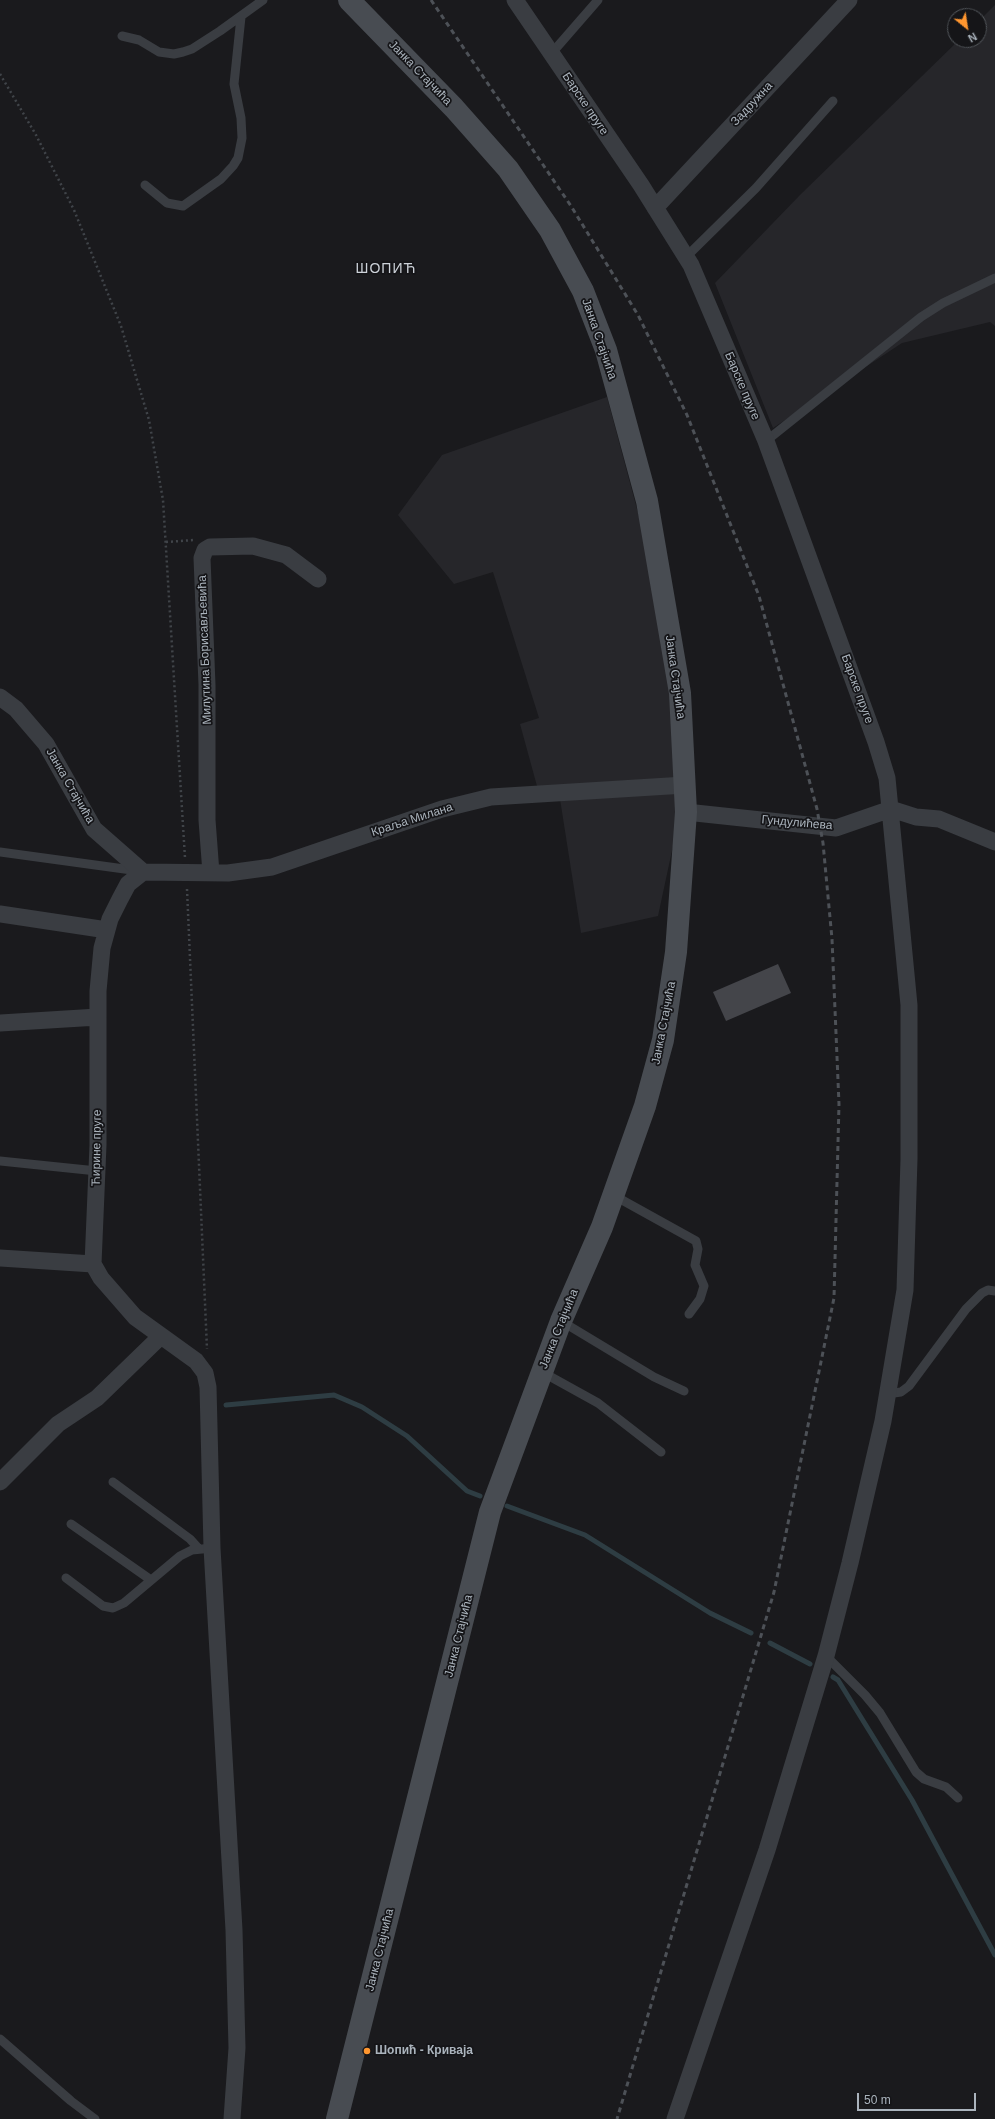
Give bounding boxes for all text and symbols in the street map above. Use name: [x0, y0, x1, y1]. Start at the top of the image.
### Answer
north arrow: [947, 8, 987, 48]
text: N: [966, 30, 979, 45]
street label: Јанка Стајчића: [385, 38, 455, 108]
street label: Барске пруге: [559, 70, 611, 138]
street label: Задружна: [728, 79, 776, 129]
district label: ШОПИЋ: [356, 261, 416, 277]
street label: Јанка Стајчића: [578, 297, 620, 381]
street label: Барске пруге: [721, 350, 763, 422]
street label: Милутина Борисављевића: [195, 575, 215, 725]
street label: Јанка Стајчића: [662, 634, 688, 720]
street label: Барске пруге: [838, 653, 876, 725]
street label: Јанка Стајчића: [43, 746, 97, 826]
street label: Краља Милана: [369, 800, 455, 840]
street label: Гундулићева: [761, 813, 833, 833]
street label: Јанка Стајчића: [649, 980, 679, 1066]
street label: Ћирине пруге: [89, 1109, 105, 1187]
street label: Јанка Стајчића: [536, 1287, 582, 1371]
street label: Јанка Стајчића: [442, 1593, 476, 1679]
street label: Јанка Стајчића: [363, 1907, 397, 1993]
place label: Шопић - Криваја: [375, 2044, 473, 2058]
marker: Шопић - Криваја: [362, 2046, 372, 2056]
scale bar: [859, 2085, 978, 2111]
text: 50 m: [864, 2093, 891, 2107]

